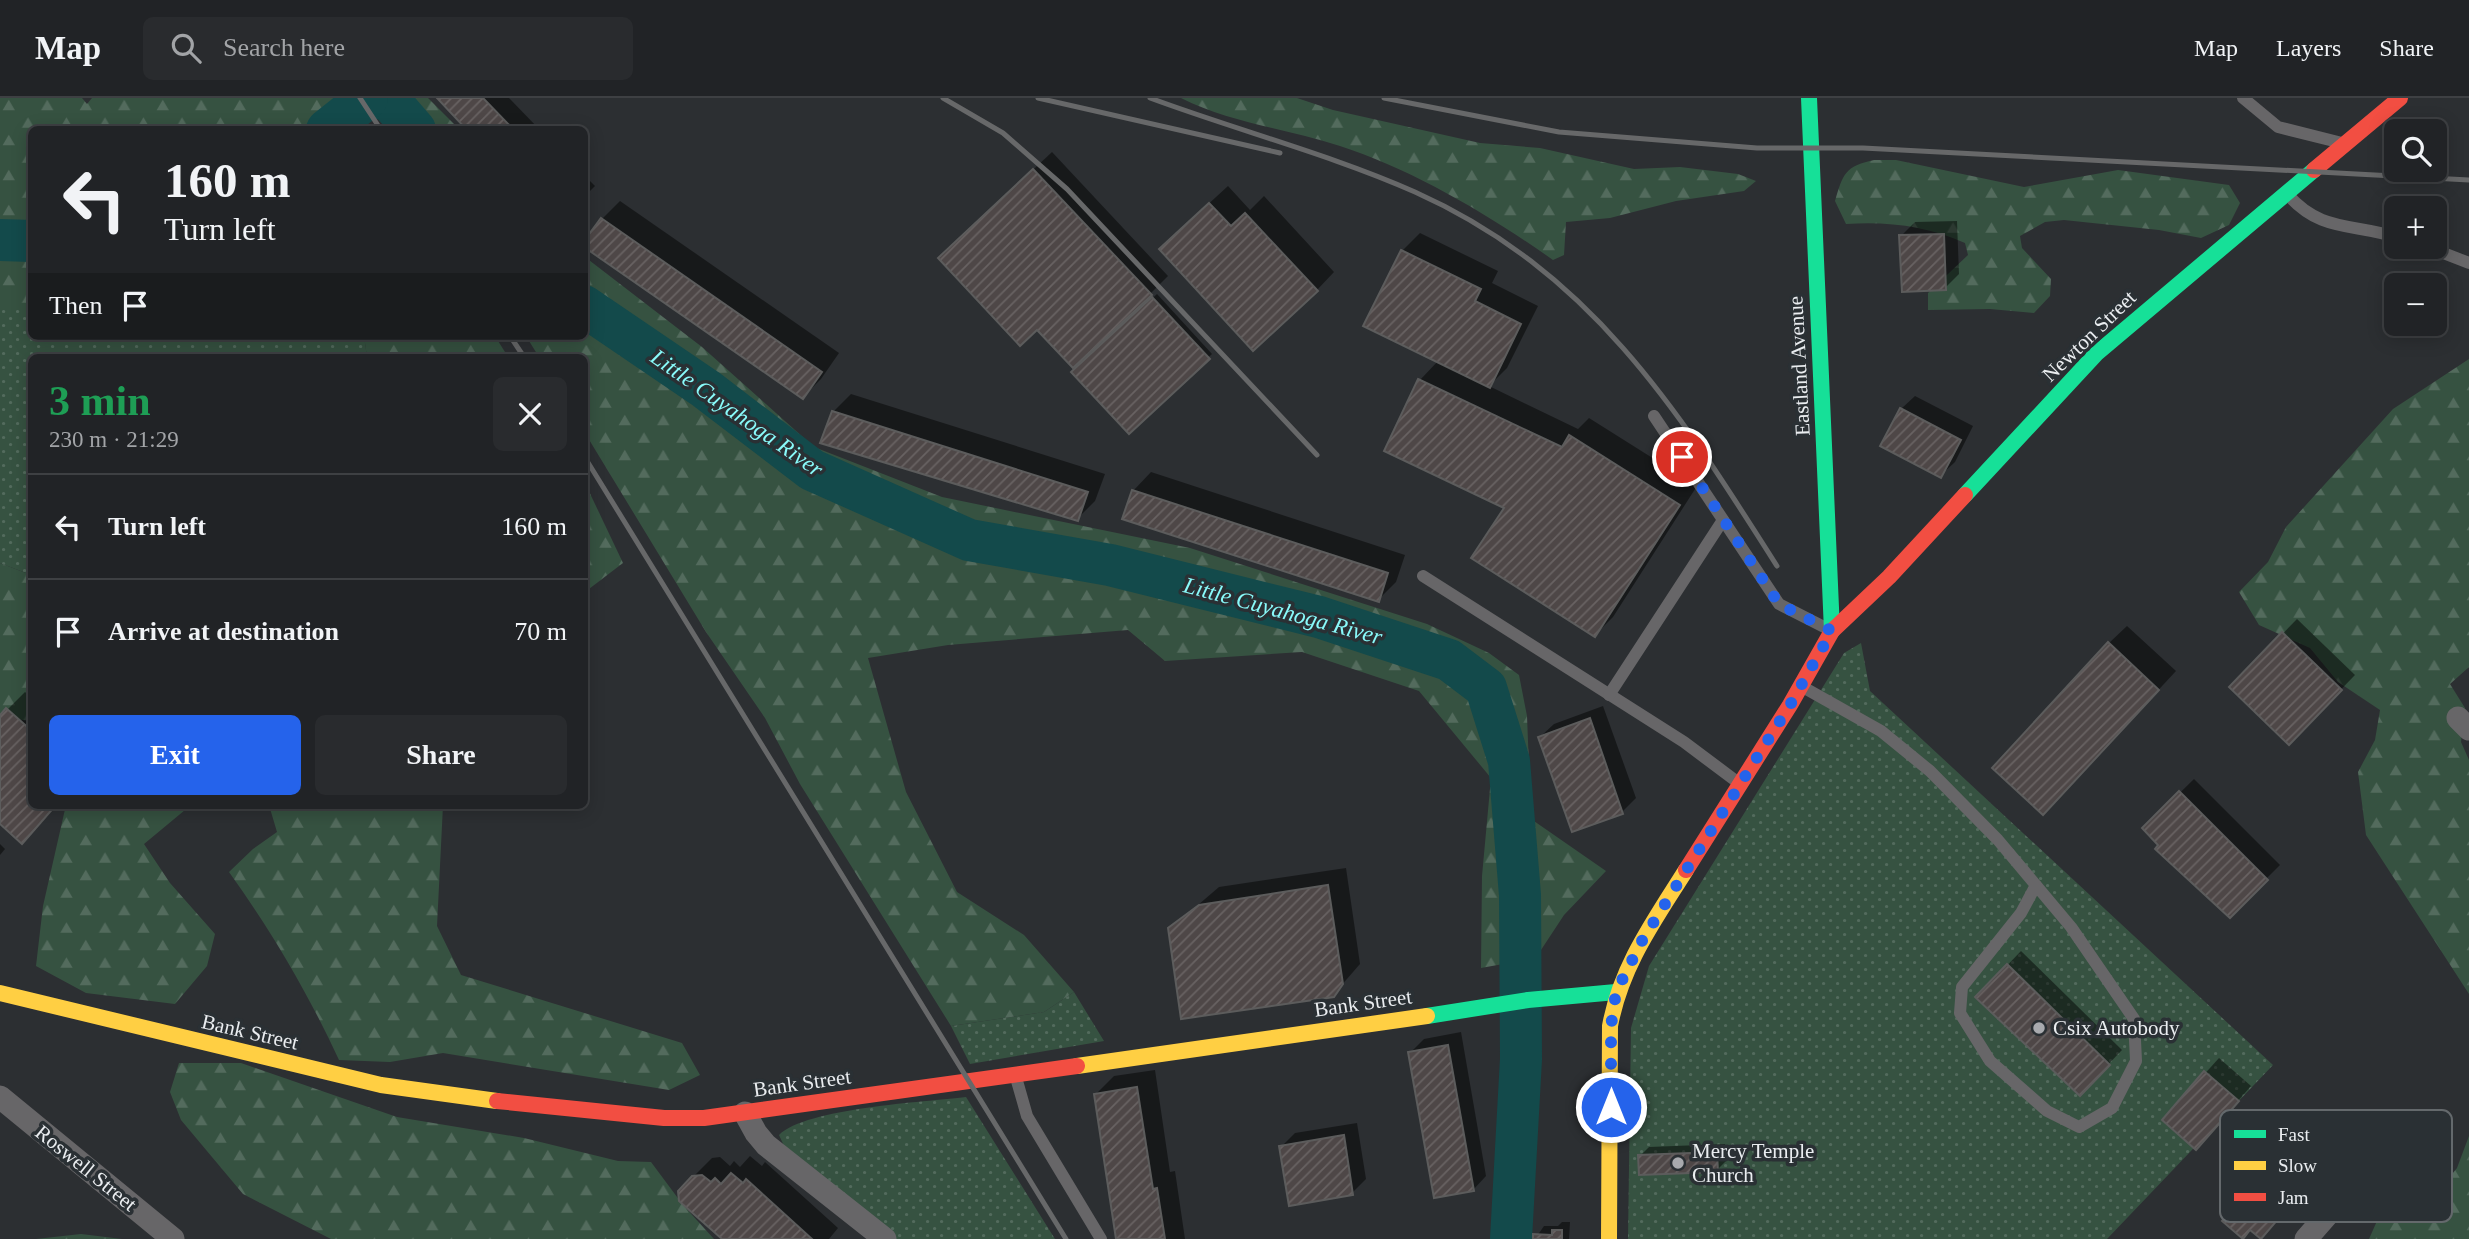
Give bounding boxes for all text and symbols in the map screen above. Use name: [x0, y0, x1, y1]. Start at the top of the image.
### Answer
search box: [143, 17, 633, 80]
icon: search: [167, 29, 205, 67]
text: Map: [35, 30, 101, 66]
text: Search here: [223, 33, 345, 62]
text: Map: [2194, 35, 2238, 61]
text: Layers: [2276, 35, 2341, 61]
text: Share: [2379, 35, 2434, 61]
map controls: [2384, 119, 2447, 336]
button: search: [2384, 119, 2447, 182]
text: 160 m: [164, 153, 291, 208]
icon: left: [49, 154, 140, 245]
button: +: [2384, 196, 2447, 259]
text: Turn left: [164, 211, 276, 247]
button: −: [2384, 273, 2447, 336]
street label: Newton Street: [2037, 285, 2141, 387]
icon: arrive: [116, 287, 154, 325]
text: Then: [49, 291, 102, 320]
street label: Eastland Avenue: [1783, 295, 1815, 437]
water label: Little Cuyahoga River: [645, 344, 829, 482]
button: close: [493, 377, 567, 451]
text: 3 min: [49, 378, 151, 424]
text: 230 m · 21:29: [49, 427, 179, 452]
pin: [1652, 427, 1712, 487]
icon: arrive: [1663, 438, 1701, 476]
icon: left: [49, 508, 87, 546]
text: Turn left: [108, 512, 206, 541]
text: 160 m: [501, 512, 567, 541]
water label: Little Cuyahoga River: [1180, 572, 1386, 650]
icon: arrive: [49, 613, 87, 651]
text: Arrive at destination: [108, 617, 339, 646]
text: 70 m: [514, 617, 567, 646]
button: Exit: [49, 715, 301, 795]
button: Share: [315, 715, 567, 795]
street label: Bank Street: [1313, 984, 1414, 1022]
street label: Bank Street: [199, 1009, 301, 1055]
place label: Csix Autobody: [2053, 1016, 2180, 1040]
marker: Csix Autobody: [2031, 1020, 2047, 1036]
street label: Bank Street: [752, 1064, 853, 1102]
position arrow: [1574, 1070, 1648, 1144]
legend: [2220, 1110, 2452, 1222]
street label: Roswell Street: [31, 1120, 141, 1216]
text: Fast: [2278, 1124, 2310, 1145]
place label: Mercy Temple Church: [1692, 1139, 1814, 1187]
marker: Mercy Temple Church: [1670, 1155, 1686, 1171]
text: Slow: [2278, 1155, 2317, 1176]
text: Jam: [2278, 1187, 2309, 1208]

